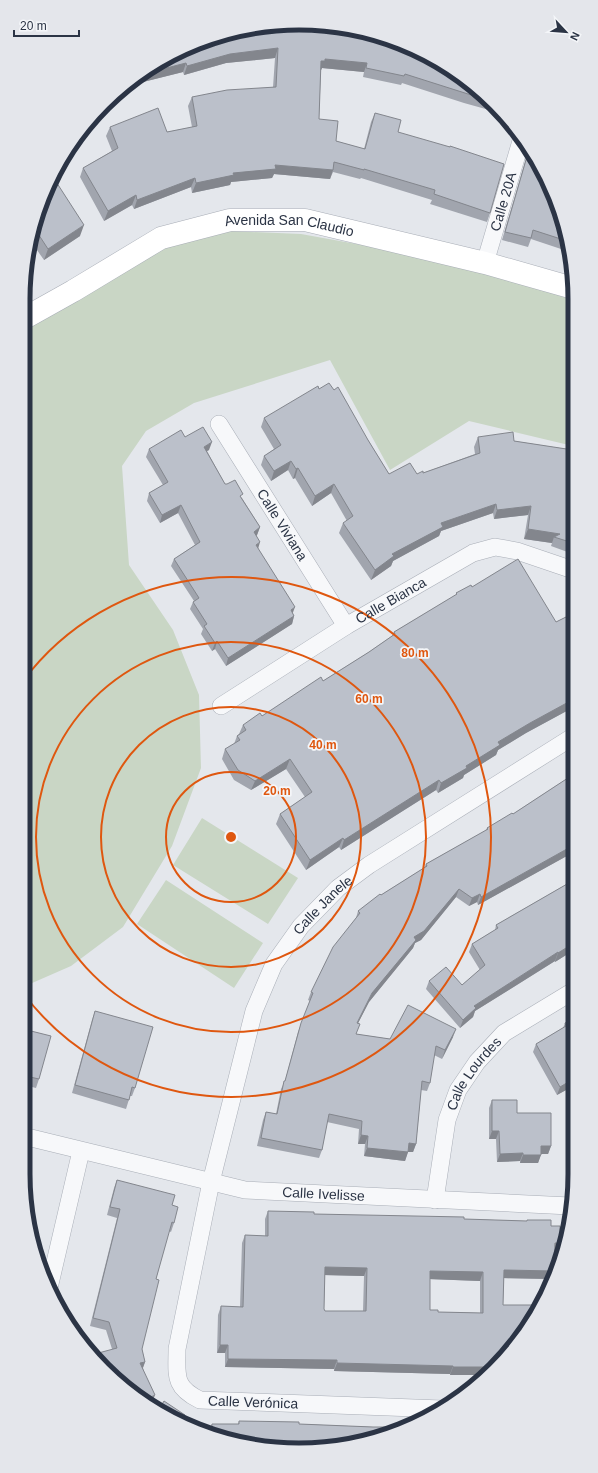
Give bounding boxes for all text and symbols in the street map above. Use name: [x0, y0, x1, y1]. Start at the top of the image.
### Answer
scale bar: [14, 12, 79, 38]
north arrow: [546, 12, 586, 52]
text: 20 m: [20, 19, 47, 33]
text: N: [568, 30, 582, 43]
street label: Calle 20A: [487, 170, 520, 233]
street label: Avenida San Claudio: [222, 211, 356, 239]
street label: Calle Viviana: [254, 486, 311, 564]
street label: Calle Bianca: [353, 574, 429, 627]
text: 80 m: [401, 646, 429, 660]
text: 60 m: [355, 692, 383, 706]
text: 40 m: [309, 738, 337, 752]
text: 20 m: [263, 784, 291, 798]
centre of rings: [224, 830, 238, 844]
street label: Calle Janele: [290, 872, 356, 938]
street label: Calle Lourdes: [443, 1033, 504, 1113]
street label: Calle Ivelisse: [282, 1184, 365, 1204]
street label: Calle Verónica: [208, 1392, 299, 1412]

